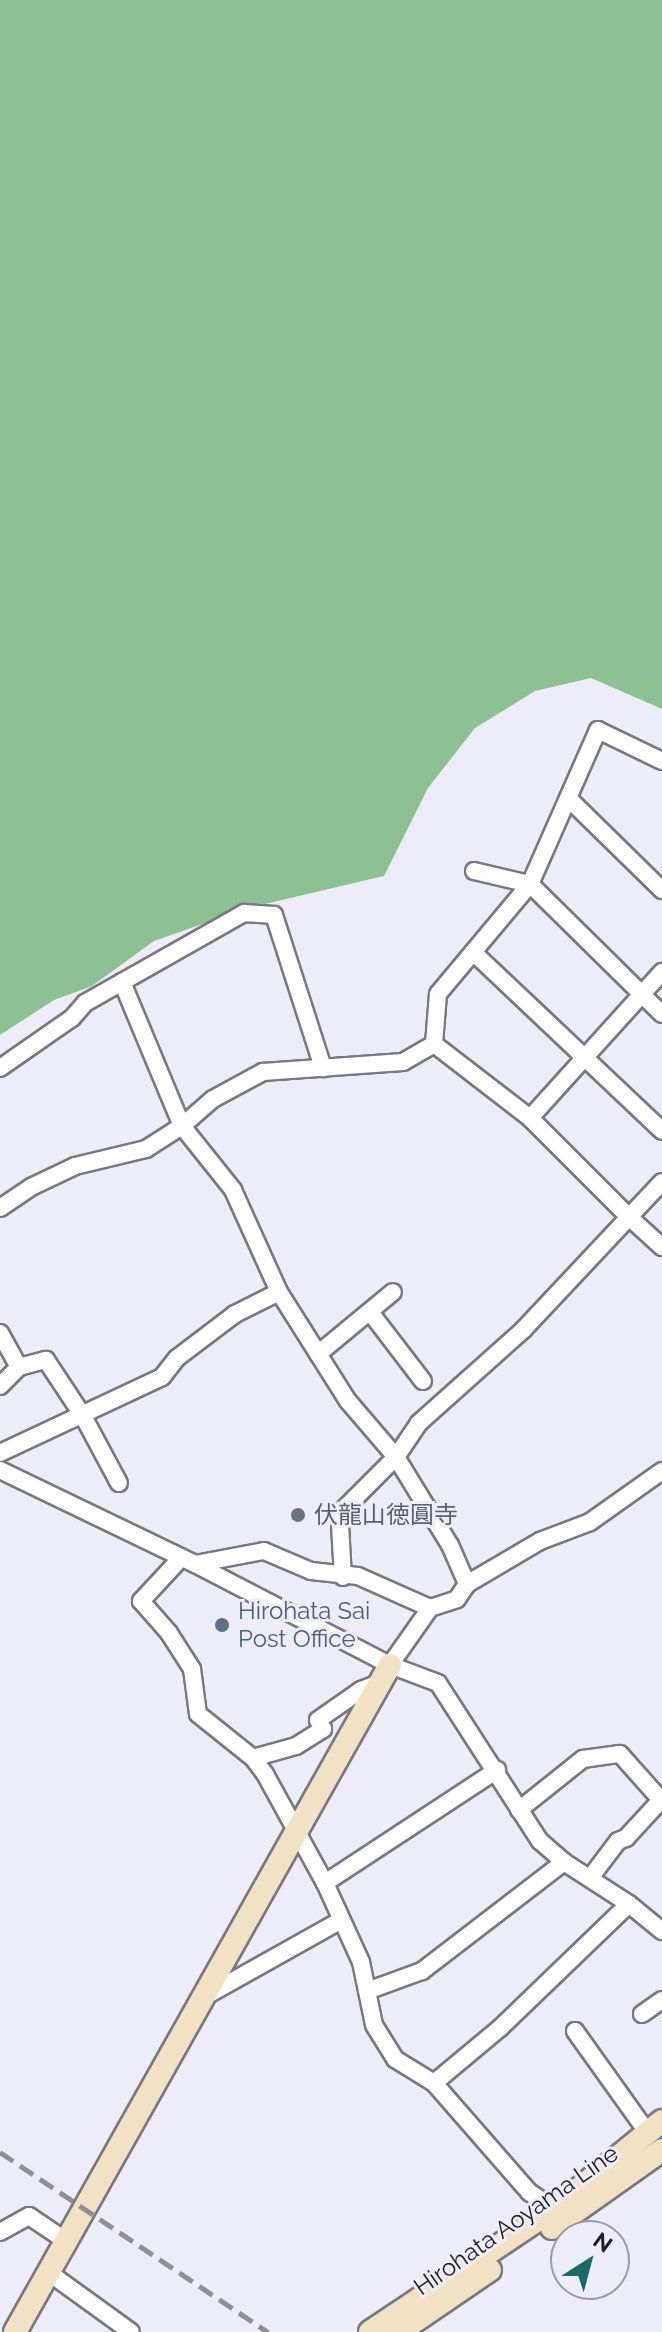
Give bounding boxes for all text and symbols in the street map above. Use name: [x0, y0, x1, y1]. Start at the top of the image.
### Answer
place label: 伏龍山徳圓寺: [314, 1501, 458, 1529]
marker: 伏龍山徳圓寺: [289, 1506, 307, 1524]
place label: Hirohata Sai Post Office: [238, 1597, 370, 1653]
marker: Hirohata Sai Post Office: [213, 1616, 231, 1634]
street label: Hirohata Aoyama Line: [408, 2138, 624, 2302]
north arrow: [550, 2220, 630, 2300]
text: N: [588, 2227, 617, 2258]

